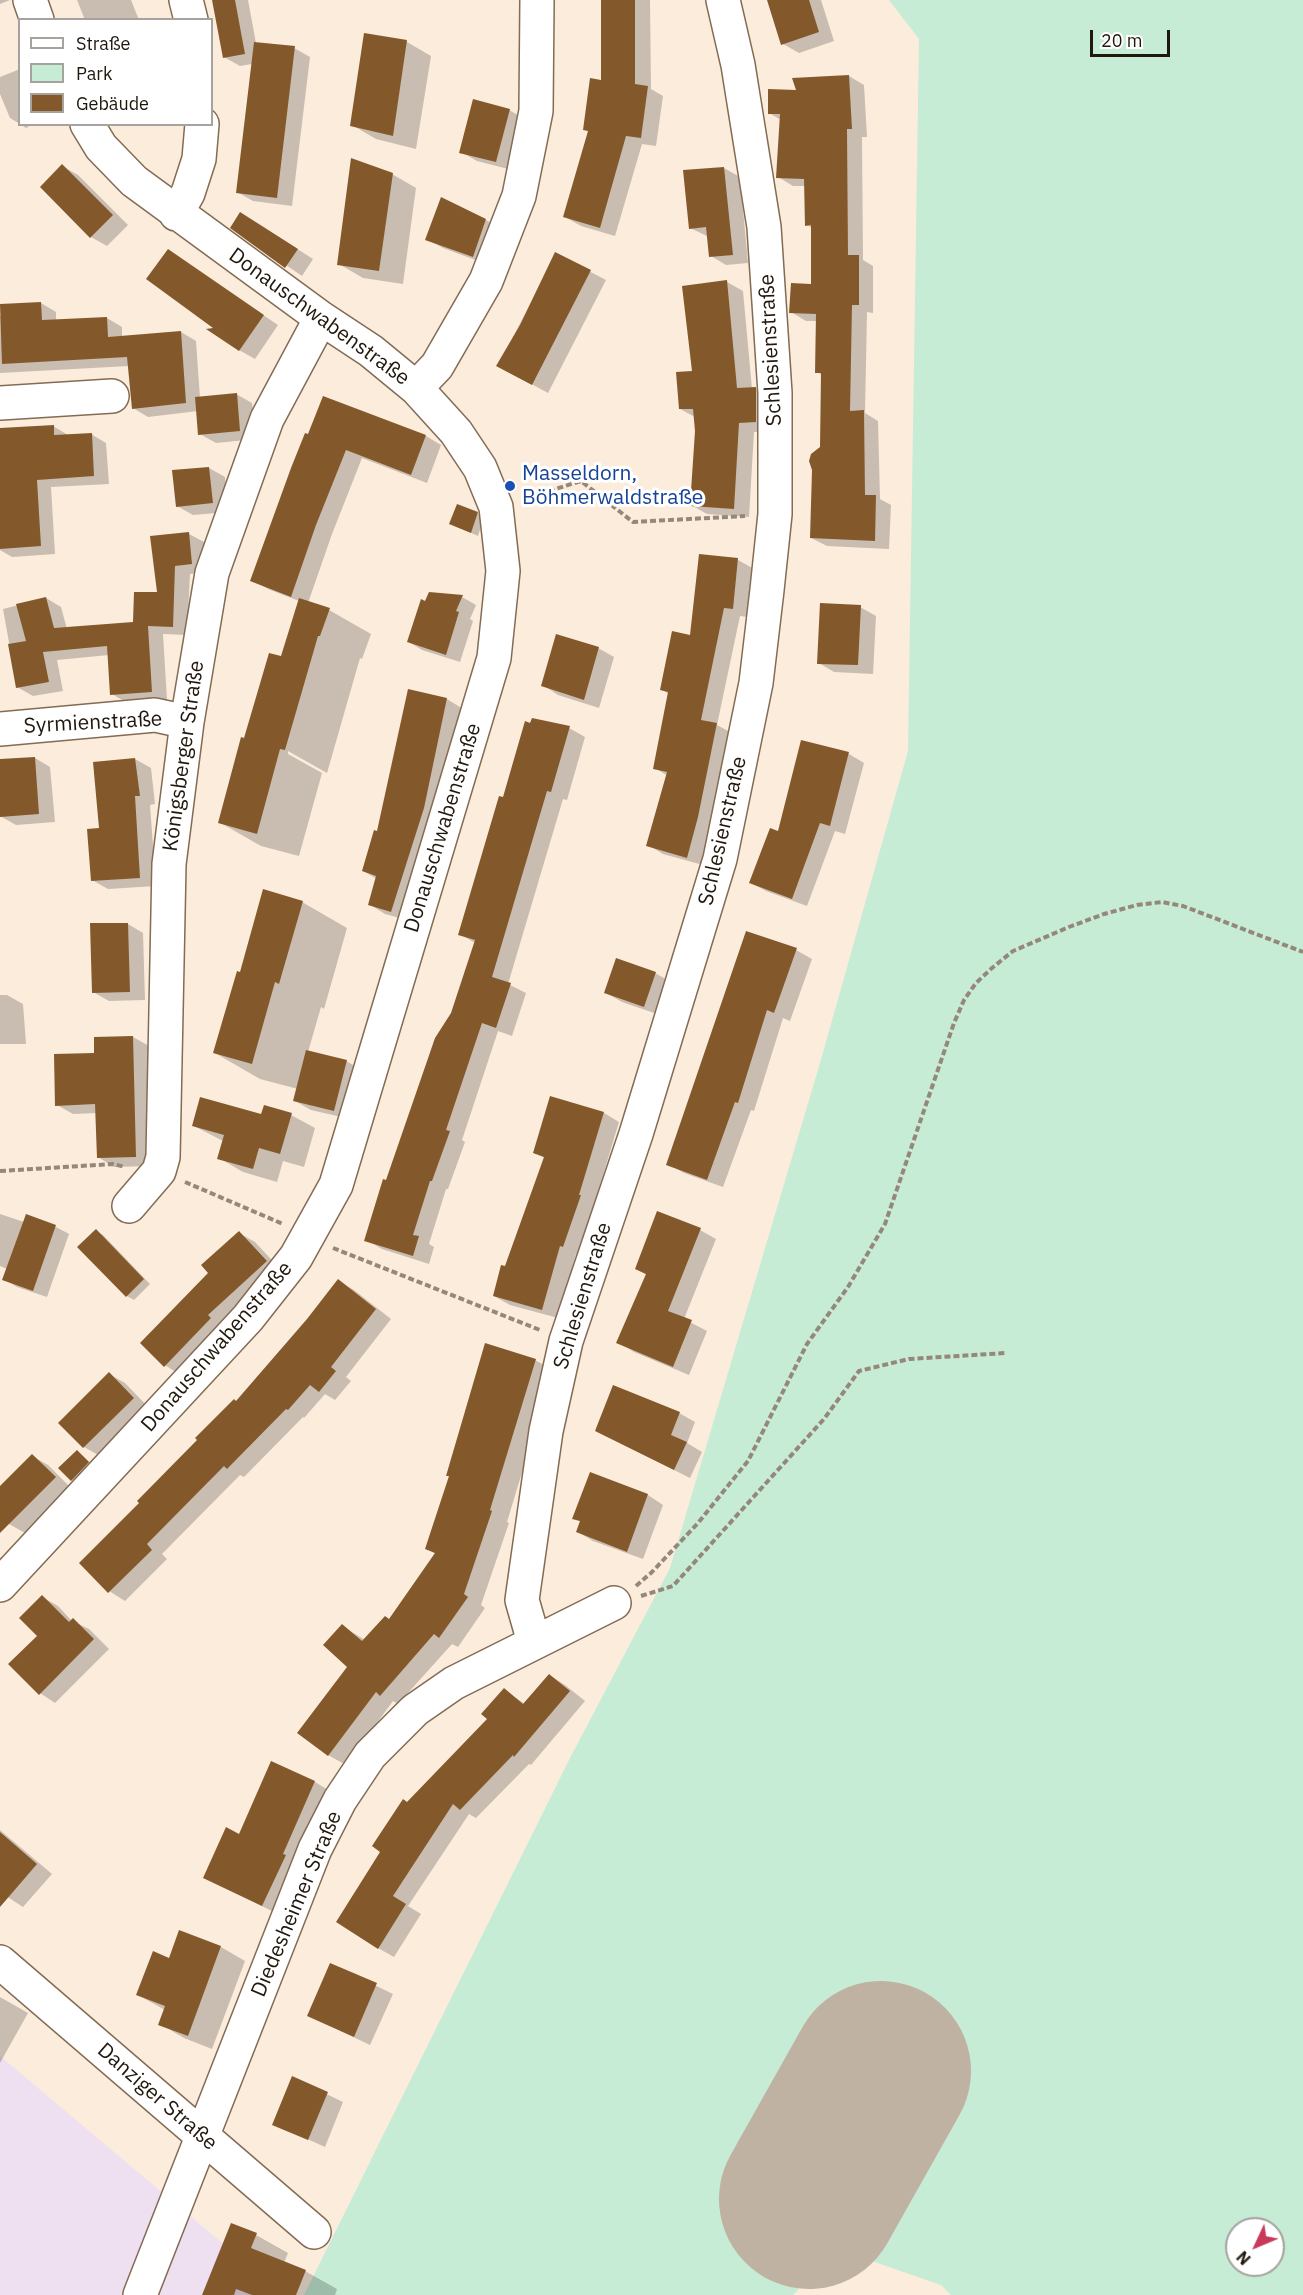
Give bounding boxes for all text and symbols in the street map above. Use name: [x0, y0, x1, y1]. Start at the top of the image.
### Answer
legend: [18, 18, 213, 126]
scale bar: [1093, 18, 1172, 56]
text: 20 m: [1101, 29, 1143, 52]
text: Straße: [76, 32, 130, 55]
text: Park: [76, 62, 112, 85]
text: Gebäude: [76, 92, 149, 115]
street label: Donauschwabenstraße: [224, 243, 414, 391]
street label: Schlesienstraße: [754, 273, 788, 427]
place label: Masseldorn, Böhmerwaldstraße: [522, 461, 703, 511]
marker: Masseldorn, Böhmerwaldstraße: [503, 479, 517, 493]
street label: Königsberger Straße: [158, 659, 210, 853]
street label: Syrmienstraße: [23, 707, 163, 739]
street label: Donauschwabenstraße: [399, 720, 487, 936]
street label: Schlesienstraße: [694, 754, 752, 908]
street label: Schlesienstraße: [549, 1220, 617, 1372]
street label: Donauschwabenstraße: [136, 1257, 298, 1437]
street label: Diedesheimer Straße: [246, 1807, 348, 2001]
street label: Danziger Straße: [92, 2038, 222, 2156]
north arrow: [1225, 2217, 1285, 2277]
text: N: [1232, 2247, 1255, 2269]

